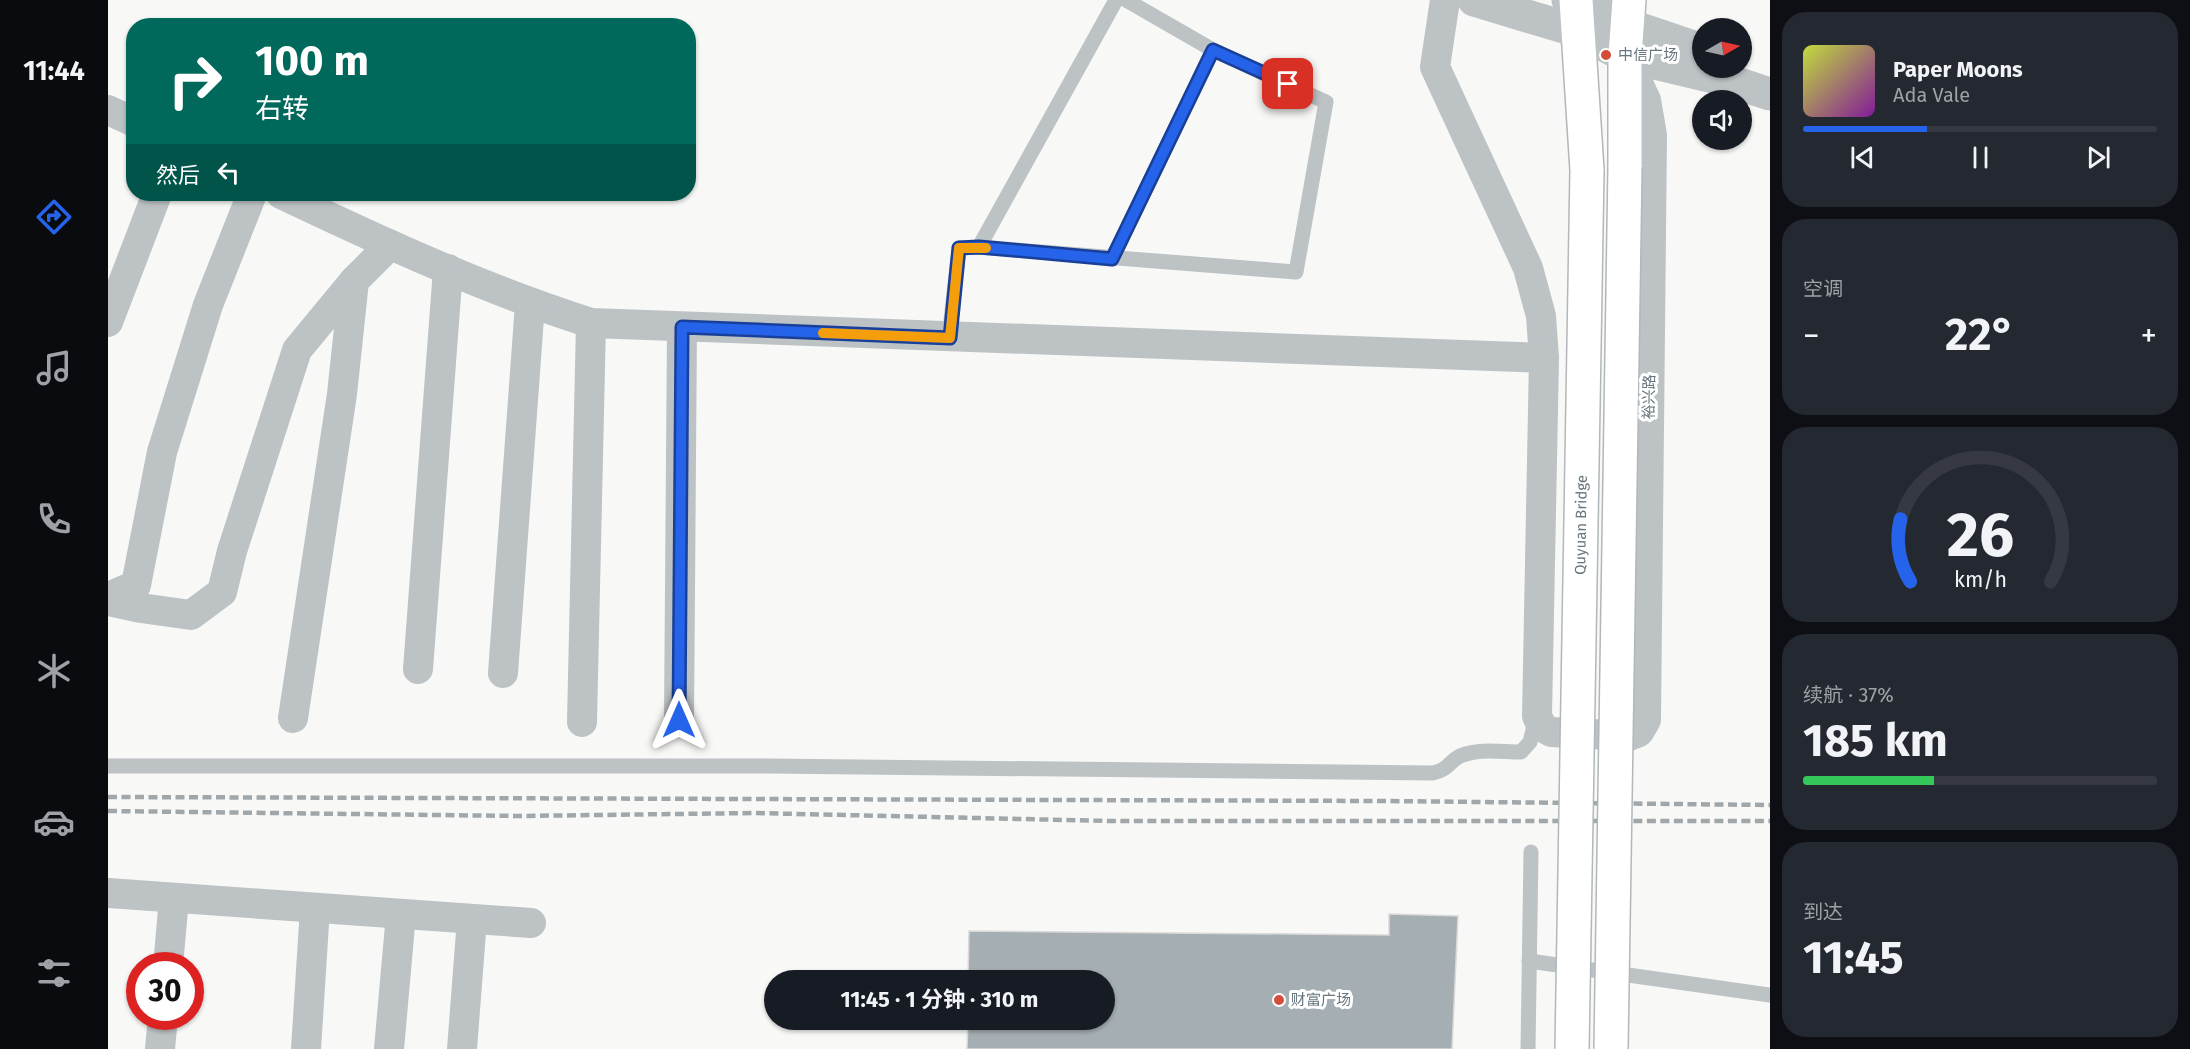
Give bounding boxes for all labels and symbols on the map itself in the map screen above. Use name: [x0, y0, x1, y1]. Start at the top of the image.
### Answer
north arrow: [1692, 18, 1752, 78]
place label: 中信广场: [1618, 46, 1678, 64]
marker: 中信广场: [1599, 48, 1613, 62]
pin: [1262, 58, 1313, 109]
street label: 裕兴路: [1640, 374, 1658, 420]
street label: Quyuan Bridge: [1571, 475, 1591, 575]
position arrow: [647, 688, 711, 752]
speed limit sign: 30: [126, 952, 204, 1030]
place label: 财富广场: [1291, 991, 1351, 1009]
marker: 财富广场: [1272, 993, 1286, 1007]

